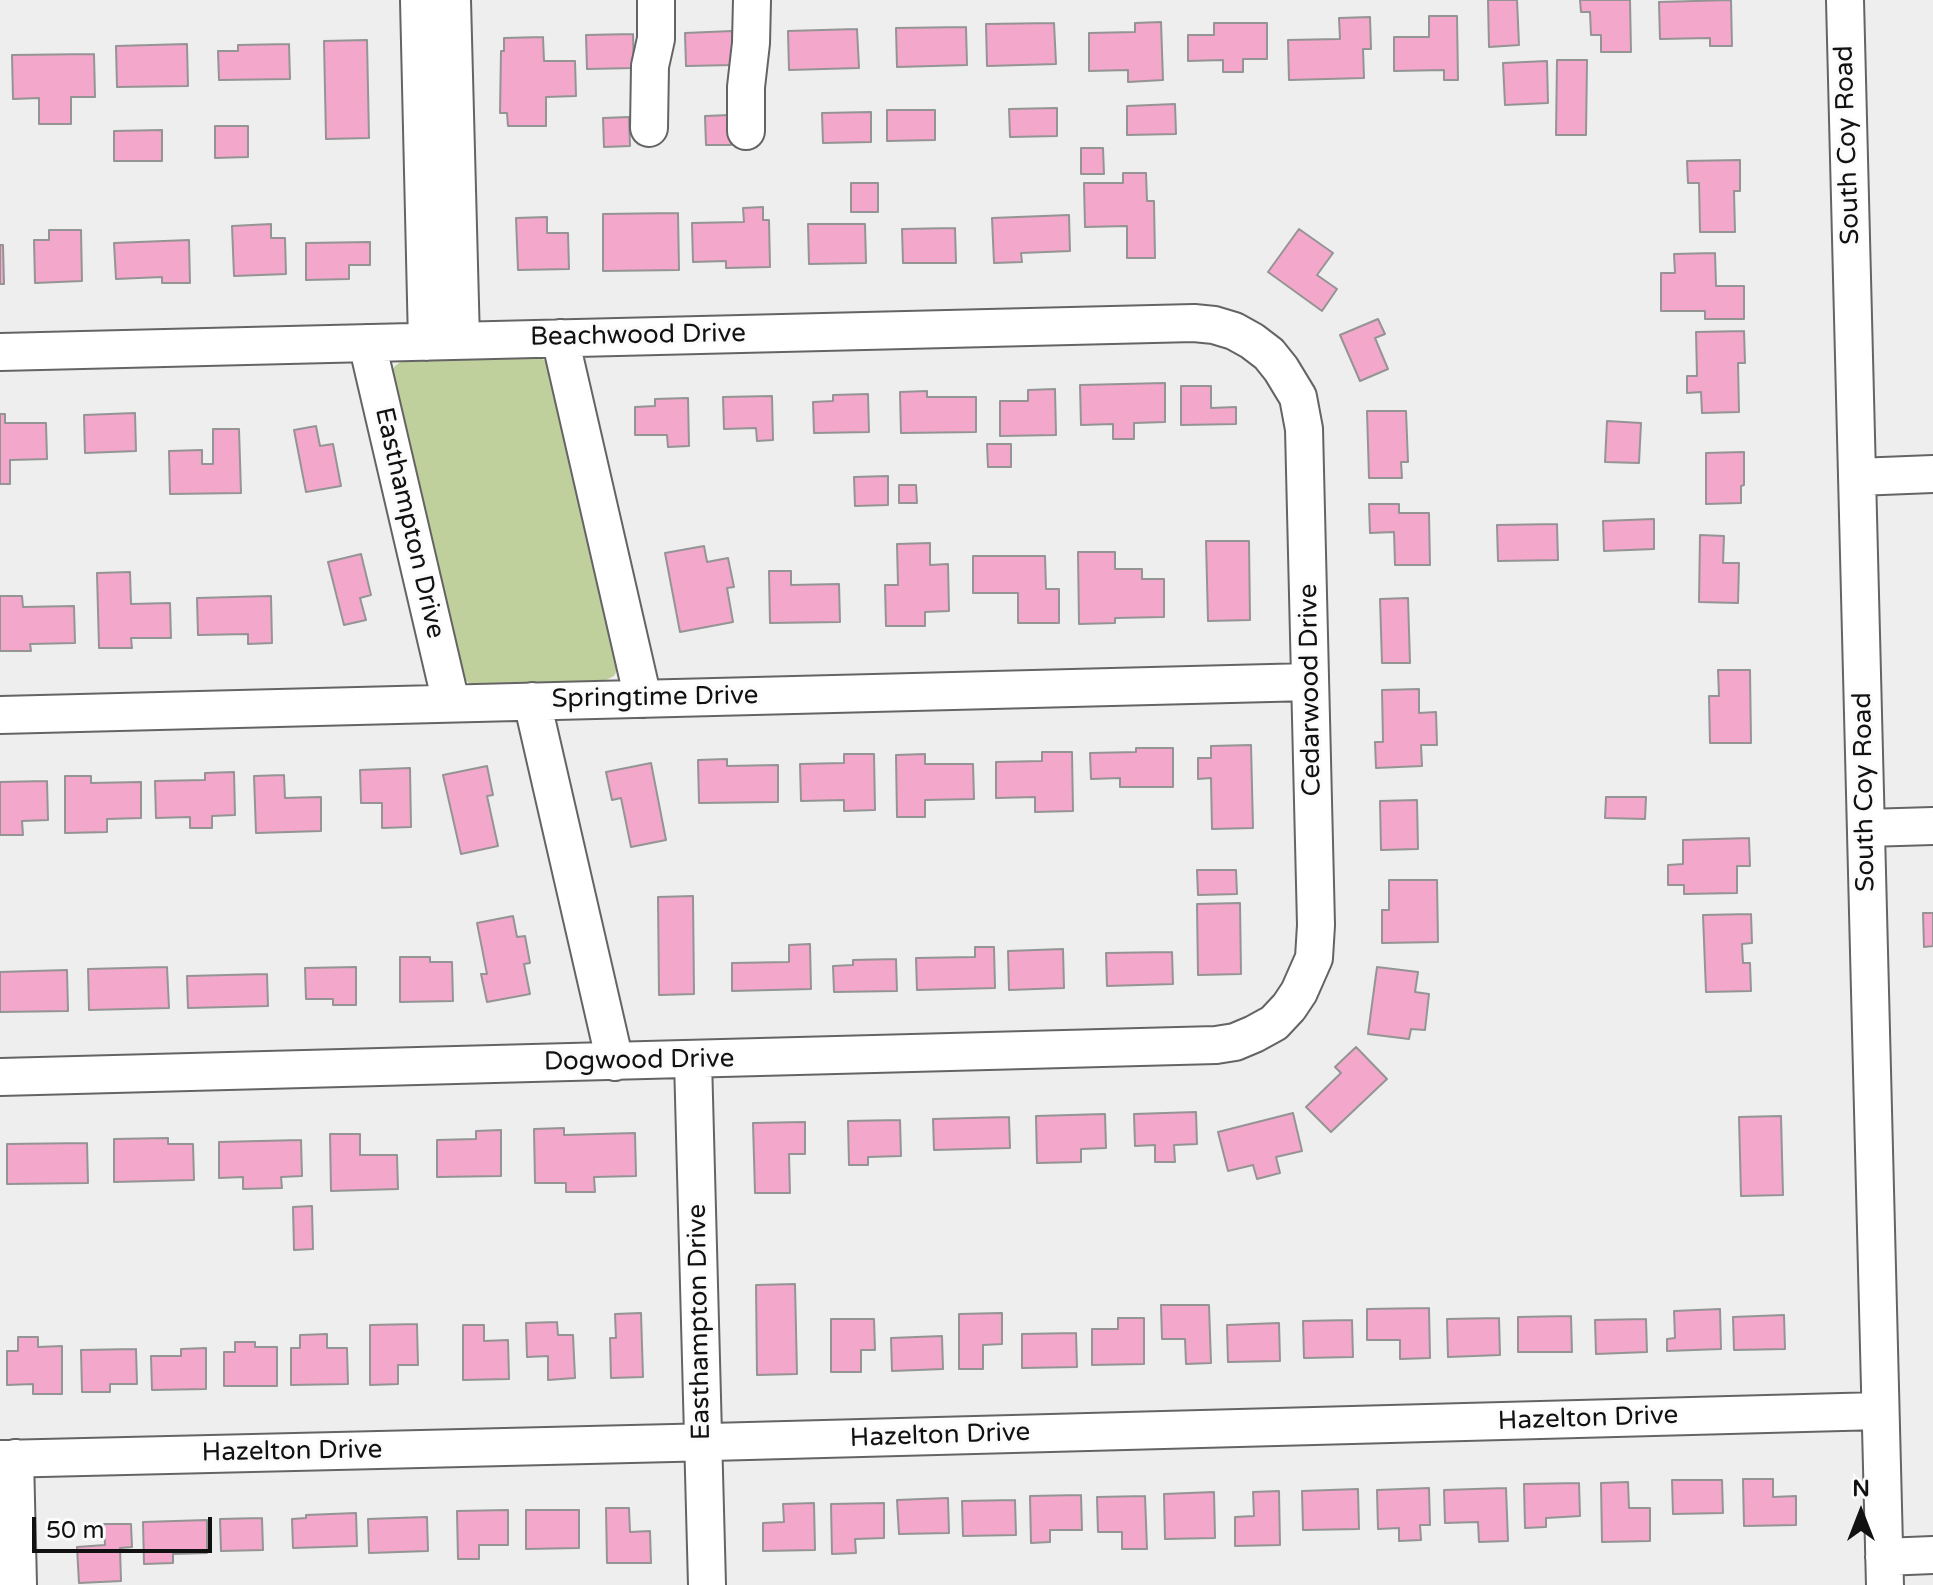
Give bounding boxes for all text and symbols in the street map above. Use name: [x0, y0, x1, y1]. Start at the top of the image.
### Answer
street label: South Coy Road: [1829, 45, 1867, 245]
street label: Beachwood Drive: [530, 319, 746, 353]
street label: Easthampton Drive: [367, 404, 451, 642]
street label: Cedarwood Drive: [1294, 583, 1328, 797]
street label: Springtime Drive: [551, 681, 759, 715]
street label: South Coy Road: [1848, 692, 1882, 892]
street label: Dogwood Drive: [544, 1044, 734, 1078]
street label: Easthampton Drive: [682, 1204, 718, 1440]
street label: Hazelton Drive: [1497, 1400, 1679, 1438]
street label: Hazelton Drive: [849, 1417, 1031, 1455]
street label: Hazelton Drive: [201, 1435, 383, 1469]
north arrow: [1821, 1473, 1901, 1553]
text: N: [1852, 1476, 1870, 1502]
scale bar: [36, 1501, 216, 1551]
text: 50 m: [46, 1516, 104, 1545]

